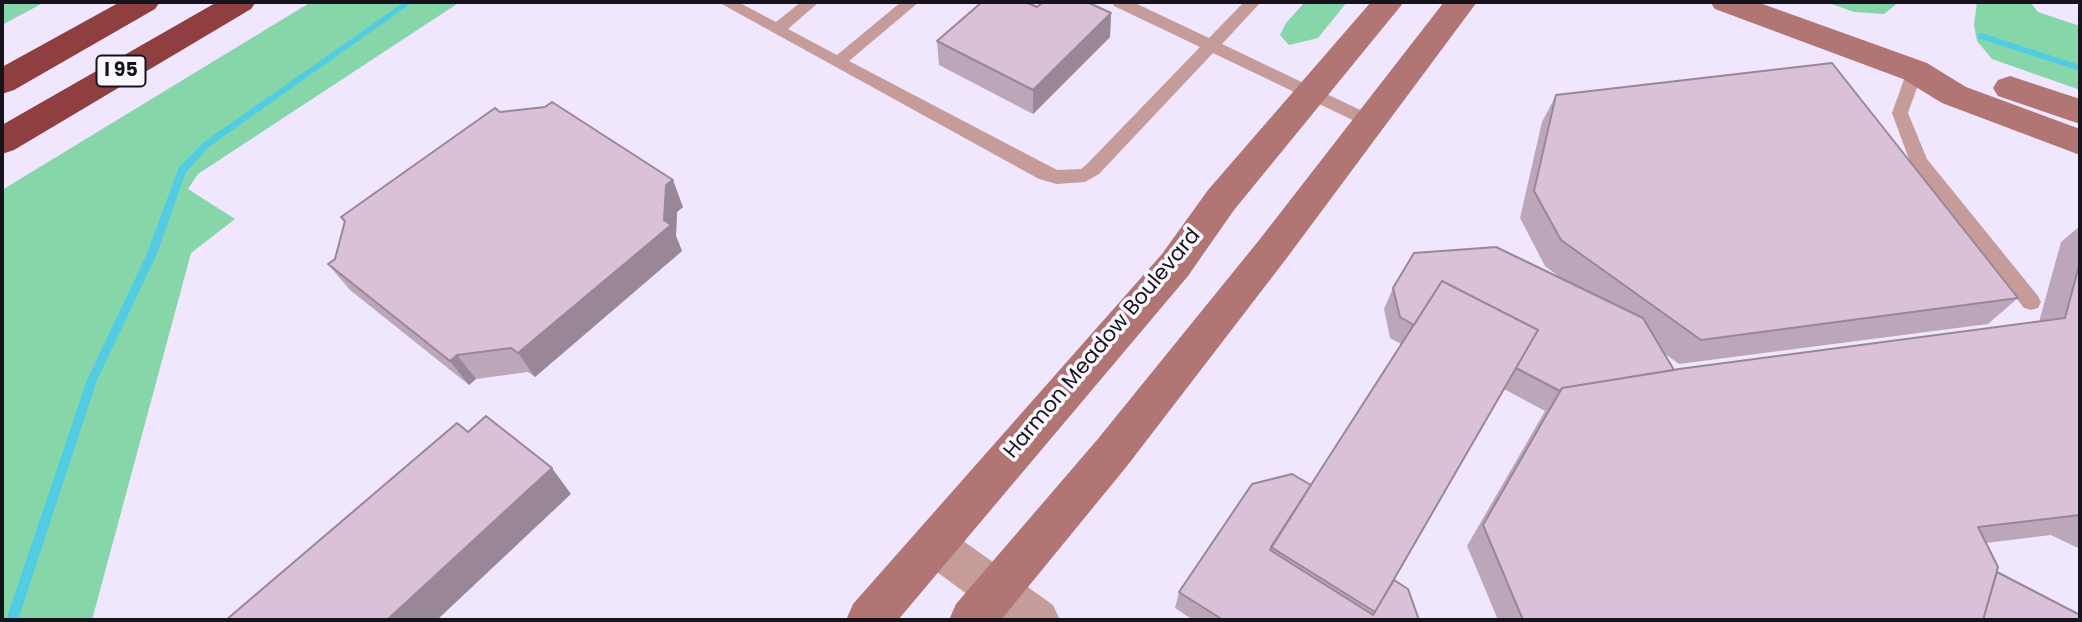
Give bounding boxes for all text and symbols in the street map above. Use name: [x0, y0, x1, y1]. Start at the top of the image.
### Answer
road number: I 95: [96, 55, 146, 86]
street label: Harmon Meadow Boulevard: [999, 224, 1207, 464]

